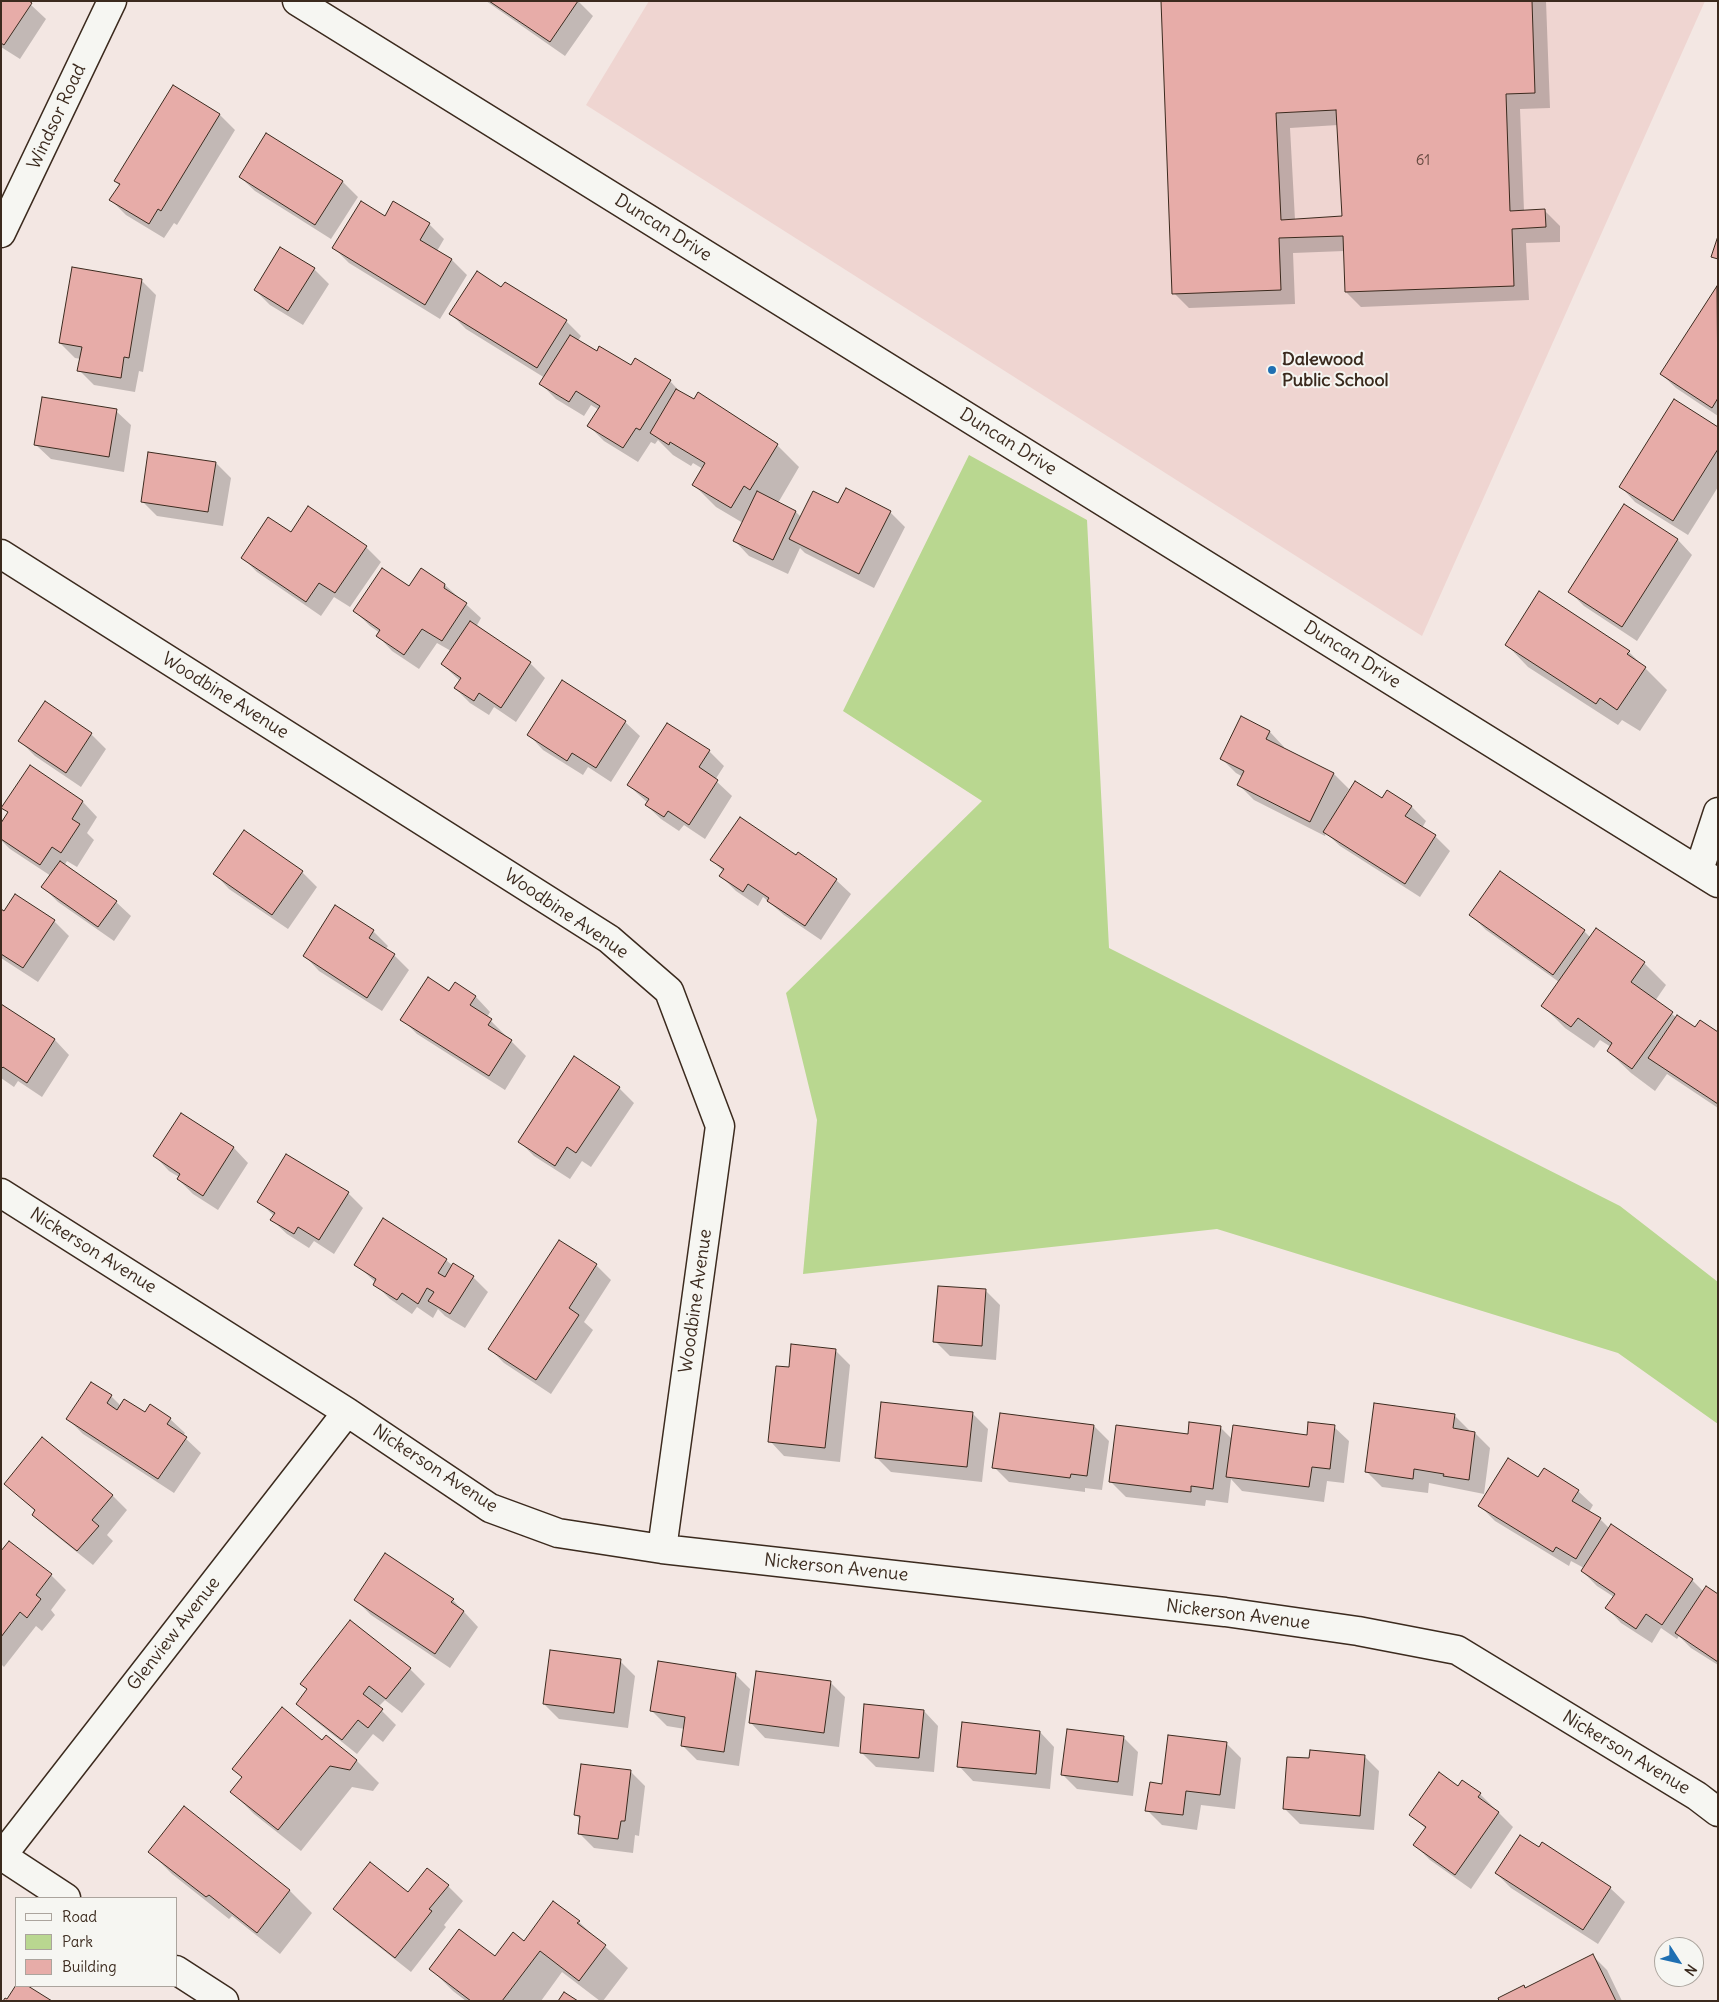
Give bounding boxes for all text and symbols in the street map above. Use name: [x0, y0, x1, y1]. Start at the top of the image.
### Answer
street label: Windsor Road: [23, 61, 91, 173]
house number: 61: [1416, 152, 1430, 170]
street label: Duncan Drive: [611, 190, 715, 266]
place label: Dalewood Public School: [1282, 349, 1389, 392]
marker: Dalewood Public School: [1266, 364, 1278, 376]
street label: Duncan Drive: [956, 404, 1060, 480]
street label: Duncan Drive: [1300, 617, 1404, 693]
street label: Woodbine Avenue: [158, 648, 292, 744]
street label: Woodbine Avenue: [500, 864, 632, 964]
street label: Nickerson Avenue: [26, 1203, 160, 1299]
street label: Woodbine Avenue: [675, 1228, 717, 1374]
street label: Nickerson Avenue: [368, 1420, 502, 1518]
street label: Nickerson Avenue: [763, 1550, 909, 1586]
street label: Glenview Avenue: [123, 1573, 225, 1695]
street label: Nickerson Avenue: [1165, 1595, 1311, 1635]
street label: Nickerson Avenue: [1558, 1706, 1694, 1800]
legend: [15, 1897, 178, 1987]
text: Road: [62, 1907, 97, 1926]
text: Park: [62, 1932, 93, 1951]
north arrow: [1654, 1937, 1704, 1987]
text: Building: [62, 1957, 117, 1976]
text: N: [1680, 1961, 1701, 1979]

